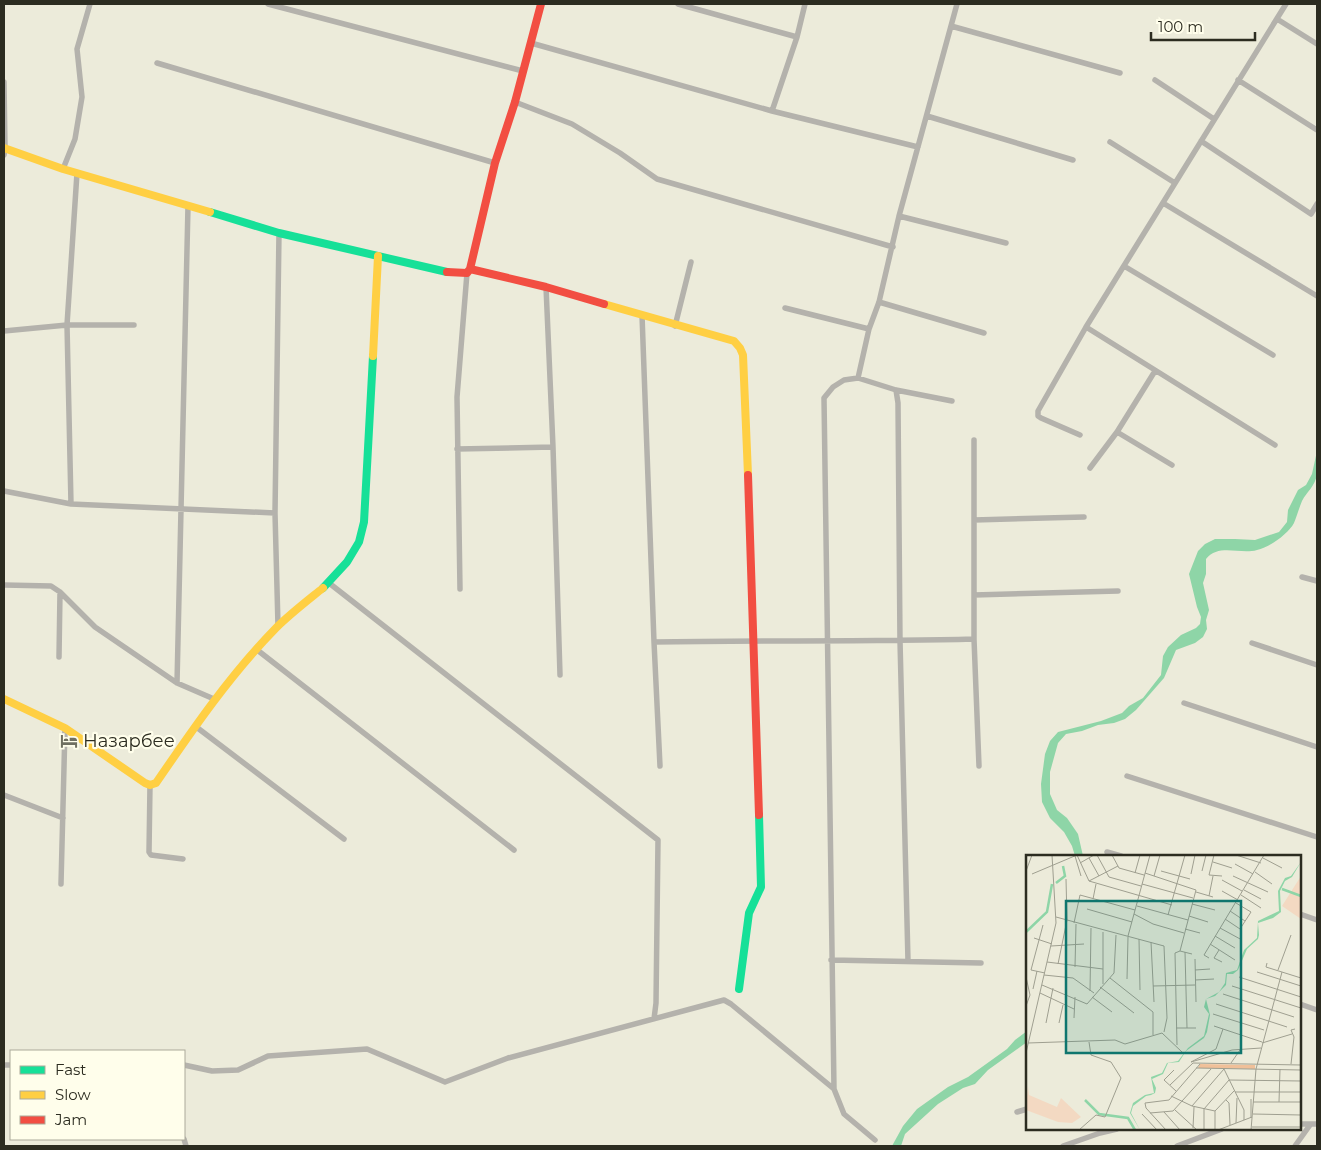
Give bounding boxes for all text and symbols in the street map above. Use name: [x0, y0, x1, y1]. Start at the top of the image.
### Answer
scale bar: [1151, 10, 1255, 42]
text: 100 m: [1158, 17, 1203, 36]
place label: Назарбее: [83, 730, 175, 752]
hotel icon: Назарбее: [59, 731, 79, 751]
inset map: [1026, 855, 1301, 1130]
legend: [10, 1050, 185, 1140]
text: Fast: [55, 1060, 86, 1079]
text: Slow: [55, 1085, 91, 1104]
text: Jam: [54, 1110, 87, 1129]

